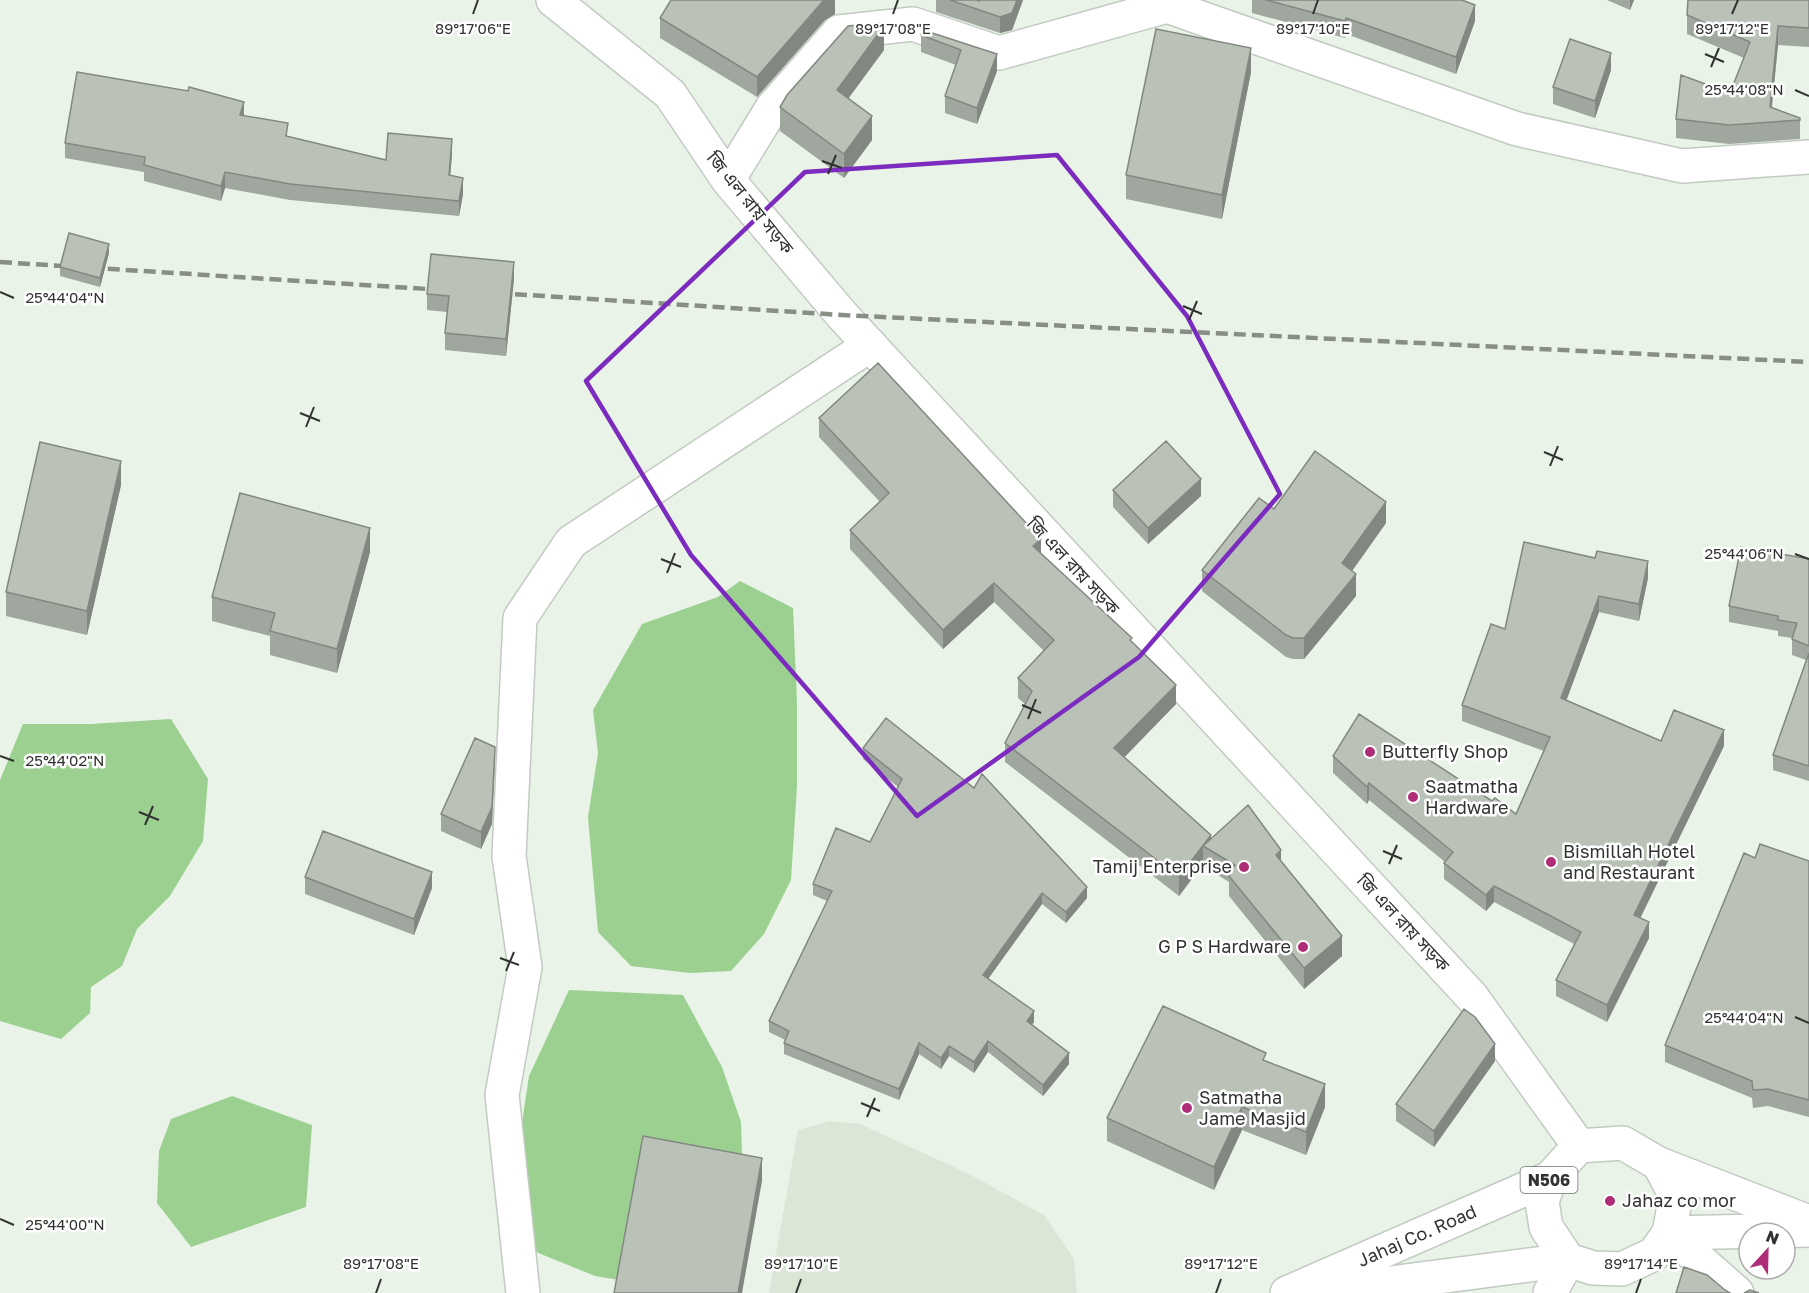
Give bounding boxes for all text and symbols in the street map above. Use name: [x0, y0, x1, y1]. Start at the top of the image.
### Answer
text: 89°17'06"E: [435, 19, 511, 37]
text: 89°17'08"E: [855, 19, 931, 37]
text: 89°17'10"E: [1276, 19, 1350, 37]
text: 89°17'12"E: [1695, 19, 1769, 37]
text: 25°44'08"N: [1704, 80, 1784, 98]
street label: জি এল রায় সড়ক: [702, 146, 799, 258]
text: 25°44'04"N: [25, 288, 105, 306]
street label: জি এল রায় সড়ক: [1022, 511, 1125, 619]
text: 25°44'06"N: [1704, 544, 1784, 562]
place label: Butterfly Shop: [1382, 740, 1508, 762]
marker: Butterfly Shop: [1363, 745, 1377, 759]
text: 25°44'02"N: [26, 751, 104, 769]
place label: Saatmatha Hardware: [1425, 775, 1518, 818]
marker: Saatmatha Hardware: [1406, 790, 1420, 804]
place label: Bismillah Hotel and Restaurant: [1563, 840, 1696, 883]
place label: Tamij Enterprise: [1093, 855, 1232, 877]
marker: Bismillah Hotel and Restaurant: [1544, 855, 1558, 869]
marker: Tamij Enterprise: [1237, 860, 1251, 874]
street label: জি এল রায় সড়ক: [1352, 868, 1455, 976]
place label: G P S Hardware: [1158, 935, 1291, 957]
marker: G P S Hardware: [1296, 940, 1310, 954]
text: 25°44'04"N: [1704, 1008, 1784, 1026]
place label: Satmatha Jame Masjid: [1199, 1086, 1306, 1129]
marker: Satmatha Jame Masjid: [1180, 1101, 1194, 1115]
road number: N506: [1520, 1167, 1578, 1193]
place label: Jahaz co mor: [1622, 1189, 1736, 1211]
marker: Jahaz co mor: [1603, 1194, 1617, 1208]
street label: Jahaj Co. Road: [1354, 1200, 1480, 1271]
text: 25°44'00"N: [25, 1215, 105, 1233]
north arrow: [1737, 1221, 1797, 1281]
text: N: [1763, 1226, 1782, 1249]
text: 89°17'08"E: [343, 1254, 419, 1272]
text: 89°17'10"E: [764, 1254, 838, 1272]
text: 89°17'12"E: [1184, 1254, 1258, 1272]
text: 89°17'14"E: [1604, 1254, 1678, 1272]

